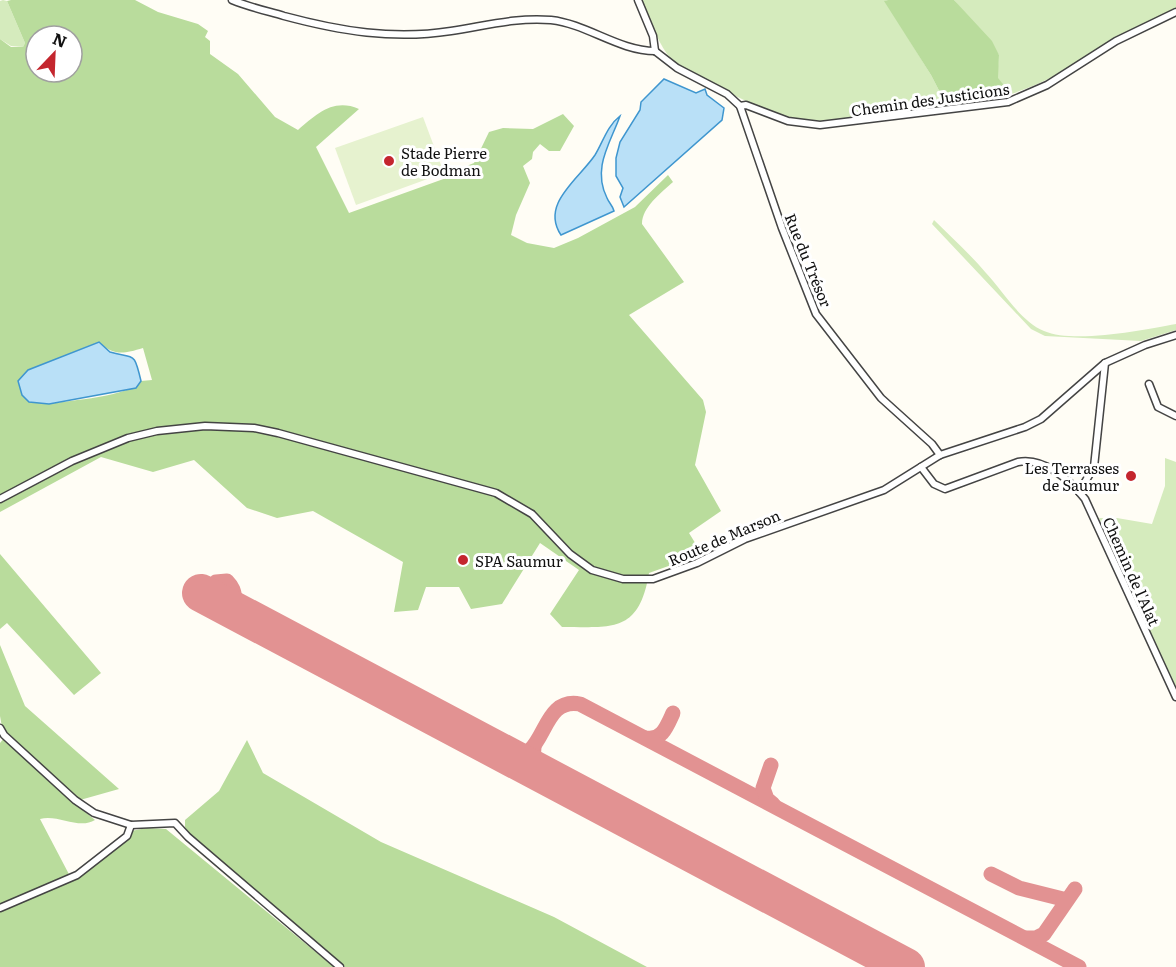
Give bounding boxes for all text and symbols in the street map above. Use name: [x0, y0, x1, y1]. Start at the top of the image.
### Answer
north arrow: [24, 24, 84, 84]
text: N: [49, 26, 71, 53]
street label: Chemin des Justicions: [849, 76, 1011, 121]
place label: Stade Pierre de Bodman: [401, 141, 487, 181]
marker: Stade Pierre de Bodman: [382, 154, 396, 168]
street label: Rue du Trésor: [780, 209, 838, 311]
place label: Les Terrasses de Saumur: [1024, 456, 1119, 496]
marker: Les Terrasses de Saumur: [1124, 469, 1138, 483]
street label: Route de Marson: [664, 503, 784, 571]
street label: Chemin de l'Alat: [1098, 513, 1166, 629]
place label: SPA Saumur: [475, 549, 563, 572]
marker: SPA Saumur: [456, 553, 470, 567]

